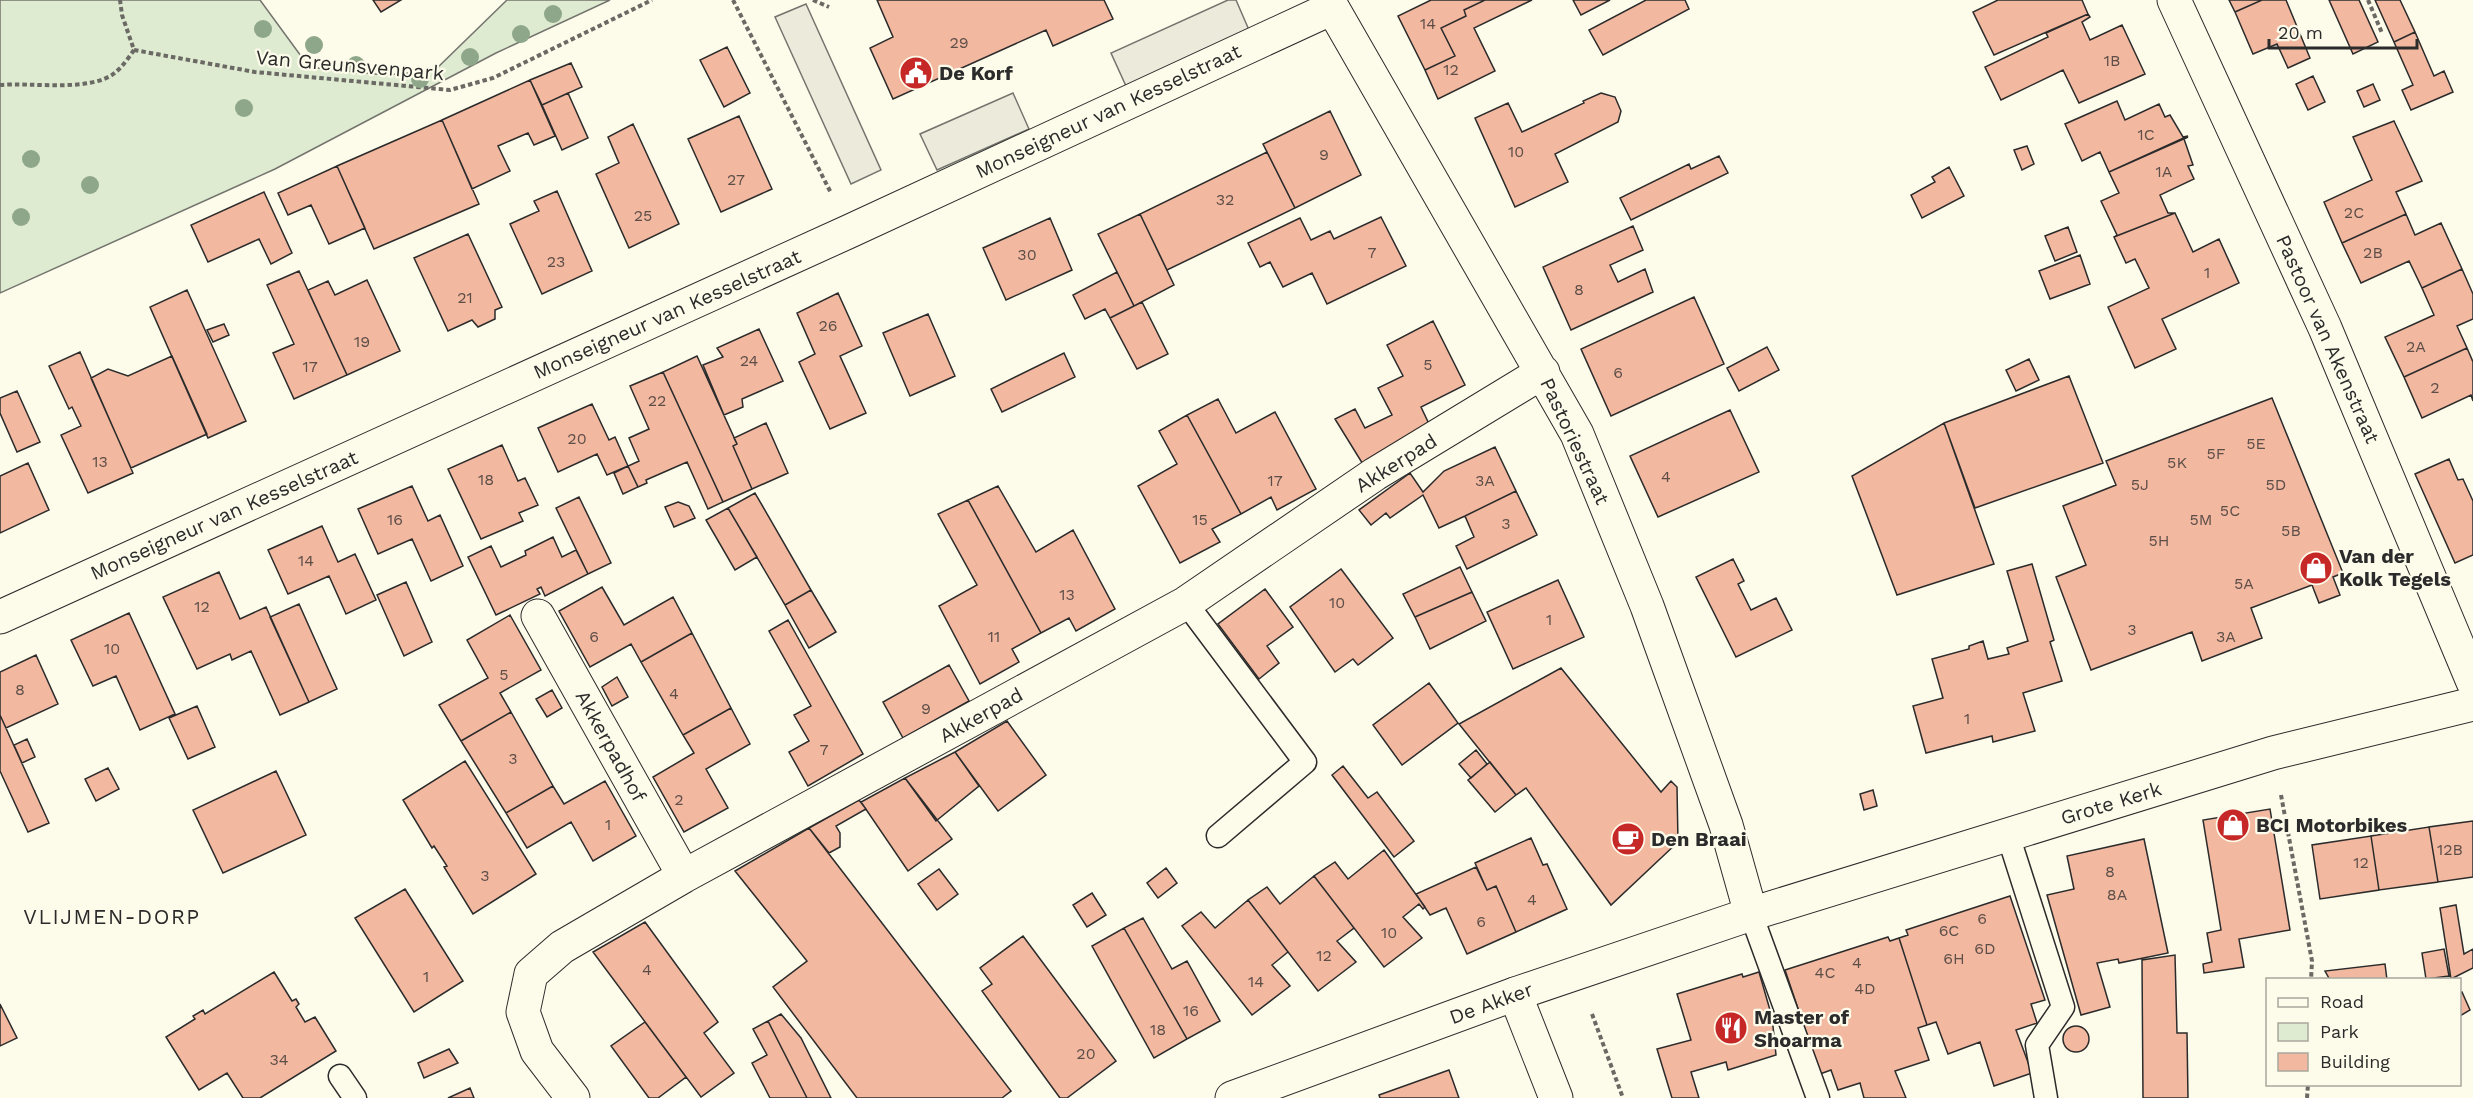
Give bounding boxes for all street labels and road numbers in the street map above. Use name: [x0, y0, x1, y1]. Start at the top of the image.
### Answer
street label: Monseigneur van Kesselstraat: [971, 39, 1245, 183]
street label: Van Greunsvenpark: [255, 45, 445, 85]
street label: Pastoor van Akenstraat: [2271, 231, 2385, 448]
street label: Monseigneur van Kesselstraat: [530, 244, 805, 384]
street label: Pastoriestraat: [1535, 374, 1615, 509]
street label: Akkerpad: [1351, 429, 1441, 497]
street label: Monseigneur van Kesselstraat: [87, 445, 362, 585]
street label: Akkerpad: [935, 682, 1027, 748]
street label: Akkerpadhof: [571, 686, 652, 806]
street label: Grote Kerk: [2058, 776, 2164, 830]
street label: De Akker: [1446, 977, 1536, 1029]

